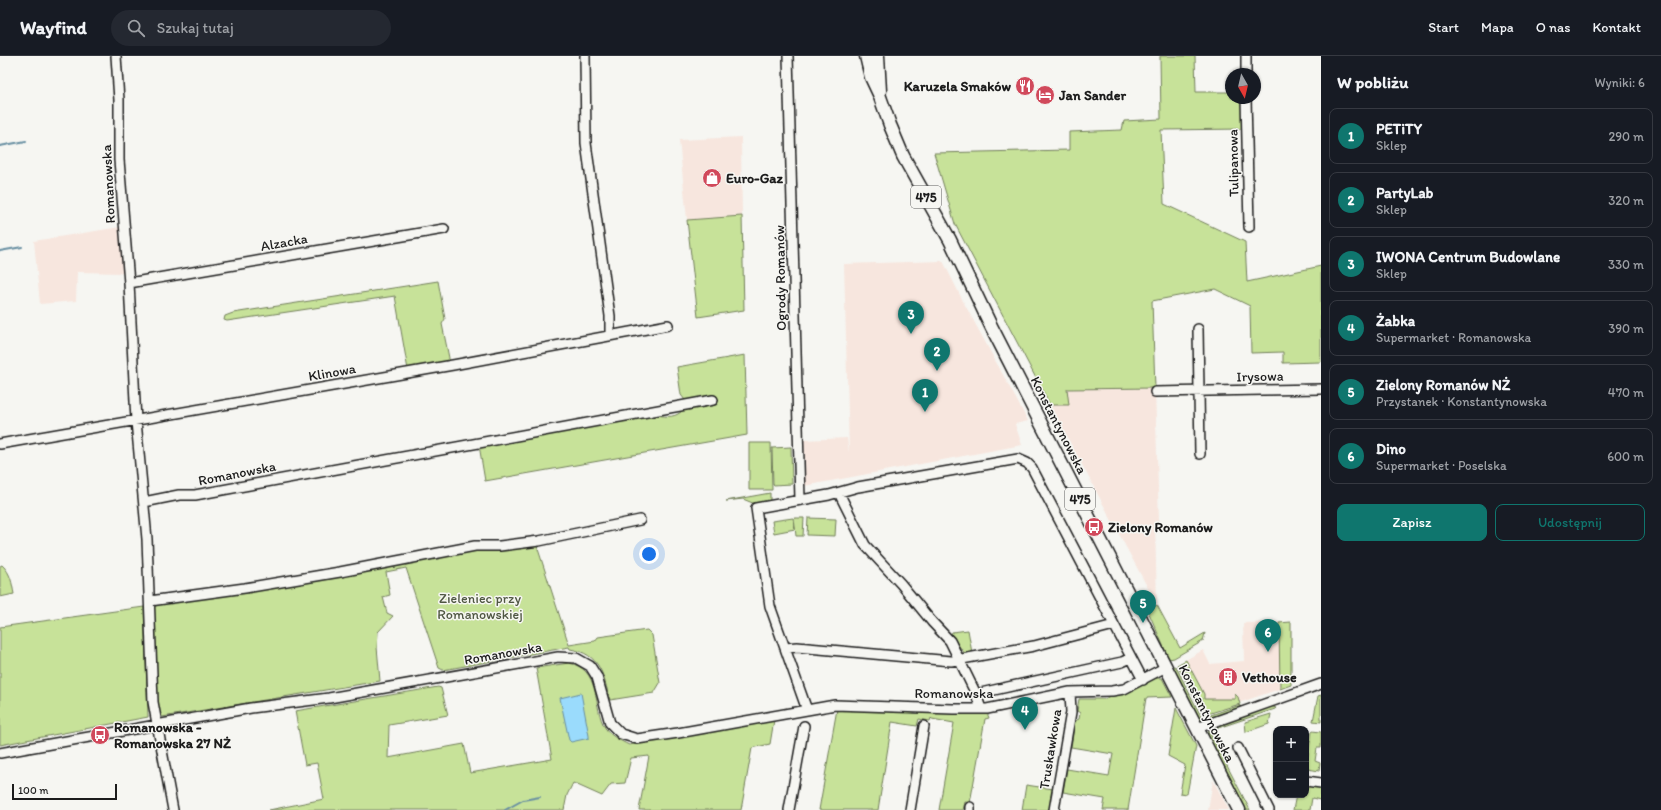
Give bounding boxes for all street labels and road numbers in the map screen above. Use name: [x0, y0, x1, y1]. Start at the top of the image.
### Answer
street label: Tulipanowa: [1224, 129, 1243, 197]
street label: Romanowska: [98, 143, 119, 224]
road number: 475: [911, 186, 941, 208]
street label: Ogrody Romanów: [771, 224, 790, 331]
street label: Alzacka: [259, 230, 309, 255]
street label: Klinowa: [307, 360, 358, 385]
street label: Irysowa: [1236, 368, 1284, 385]
street label: Konstantynowska: [1027, 373, 1091, 478]
street label: Romanowska: [197, 457, 278, 489]
road number: 475: [1065, 488, 1095, 510]
street label: Romanowska: [463, 638, 544, 669]
street label: Konstantynowska: [1175, 661, 1239, 766]
street label: Romanowska: [915, 685, 994, 702]
street label: Truskawkowa: [1036, 707, 1065, 790]

